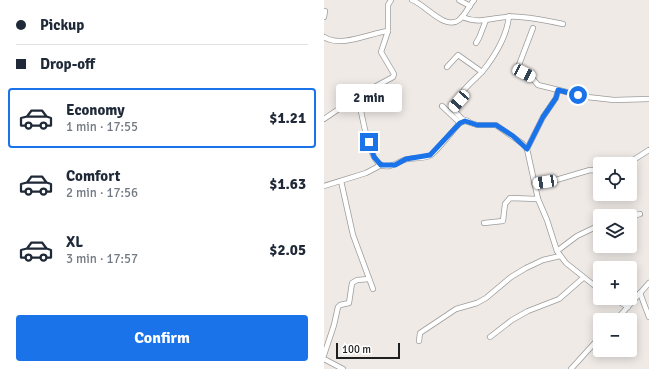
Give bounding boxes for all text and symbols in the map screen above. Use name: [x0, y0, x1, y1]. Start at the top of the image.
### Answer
text: Pickup: [40, 16, 84, 34]
text: Drop-off: [40, 55, 95, 73]
car: [511, 62, 537, 84]
callout: 2 min: [336, 84, 402, 112]
route start: [569, 86, 587, 104]
car: [447, 88, 471, 114]
text: 2 min: [353, 90, 385, 106]
icon: car: [18, 100, 54, 136]
text: Economy: [66, 101, 125, 119]
text: $1.21: [269, 109, 306, 127]
text: 1 min · 17:55: [66, 119, 138, 135]
route end: [360, 133, 378, 151]
map controls: [593, 157, 637, 357]
button: locate: [593, 157, 637, 201]
icon: car: [18, 166, 54, 202]
text: Comfort: [66, 167, 120, 185]
car: [532, 174, 558, 190]
text: $1.63: [269, 175, 306, 193]
text: 2 min · 17:56: [66, 185, 138, 201]
button: layers: [593, 209, 637, 253]
icon: car: [18, 232, 54, 268]
text: XL: [66, 233, 83, 251]
text: $2.05: [269, 241, 306, 259]
text: 3 min · 17:57: [66, 251, 138, 267]
button: +: [593, 261, 637, 305]
button: −: [593, 313, 637, 357]
button: Confirm: [16, 315, 308, 361]
scale bar: [336, 341, 400, 360]
text: 100 m: [342, 343, 371, 356]

